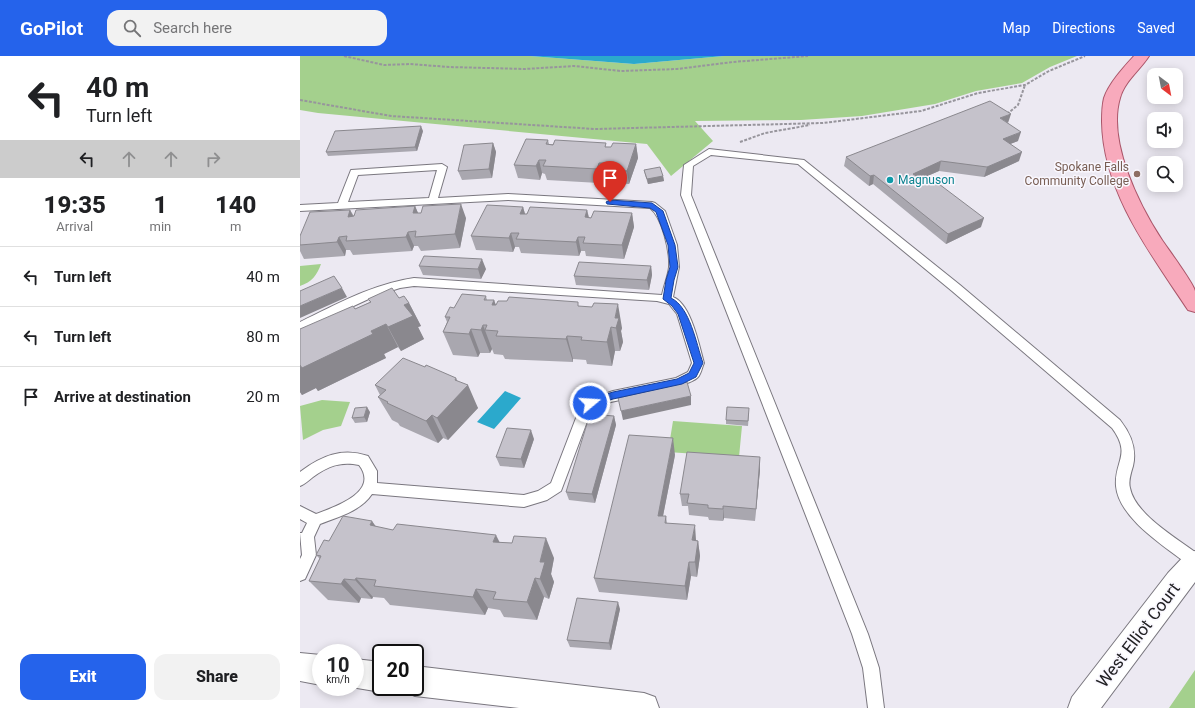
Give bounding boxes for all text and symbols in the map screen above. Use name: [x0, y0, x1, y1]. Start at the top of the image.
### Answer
search box: [107, 10, 387, 46]
text: GoPilot: [20, 17, 83, 40]
icon: search: [121, 17, 143, 39]
text: Search here: [153, 19, 232, 37]
text: Map: [1003, 20, 1030, 36]
text: Directions: [1052, 20, 1115, 36]
text: Saved: [1137, 20, 1175, 36]
north arrow: [1147, 68, 1183, 104]
map controls: [1147, 68, 1183, 192]
text: 40 m: [86, 71, 149, 104]
icon: left: [20, 72, 72, 124]
text: Turn left: [86, 105, 152, 126]
button: sound: [1147, 112, 1183, 148]
icon: left: [76, 148, 98, 170]
icon: ahead: [118, 148, 140, 170]
icon: ahead: [160, 148, 182, 170]
icon: right: [202, 148, 224, 170]
button: search: [1147, 156, 1183, 192]
place label: Spokane Falls Community College: [1025, 160, 1129, 188]
pin: [593, 161, 627, 202]
icon: arrive: [599, 167, 621, 189]
marker: Spokane Falls Community College: [1132, 169, 1142, 179]
place label: Magnuson: [898, 173, 955, 187]
marker: Magnuson: [885, 175, 895, 185]
text: 19:35: [44, 191, 106, 219]
text: 1: [153, 191, 167, 219]
text: 140: [215, 191, 256, 219]
text: Arrival: [56, 219, 93, 234]
text: min: [150, 219, 171, 234]
text: m: [230, 219, 241, 234]
icon: left: [20, 266, 42, 288]
text: Turn left: [54, 268, 111, 286]
text: 40 m: [246, 268, 280, 286]
icon: left: [20, 326, 42, 348]
text: Turn left: [54, 328, 111, 346]
text: 80 m: [246, 328, 280, 346]
position arrow: [569, 382, 611, 424]
icon: arrive: [20, 386, 42, 408]
text: Arrive at destination: [54, 388, 191, 406]
text: 20 m: [246, 388, 280, 406]
street label: West Elliot Court: [1092, 579, 1184, 691]
speed limit sign: 20: [372, 644, 424, 696]
text: 10: [327, 653, 349, 677]
button: Exit: [20, 654, 146, 700]
button: Share: [154, 654, 280, 700]
text: km/h: [326, 674, 350, 685]

